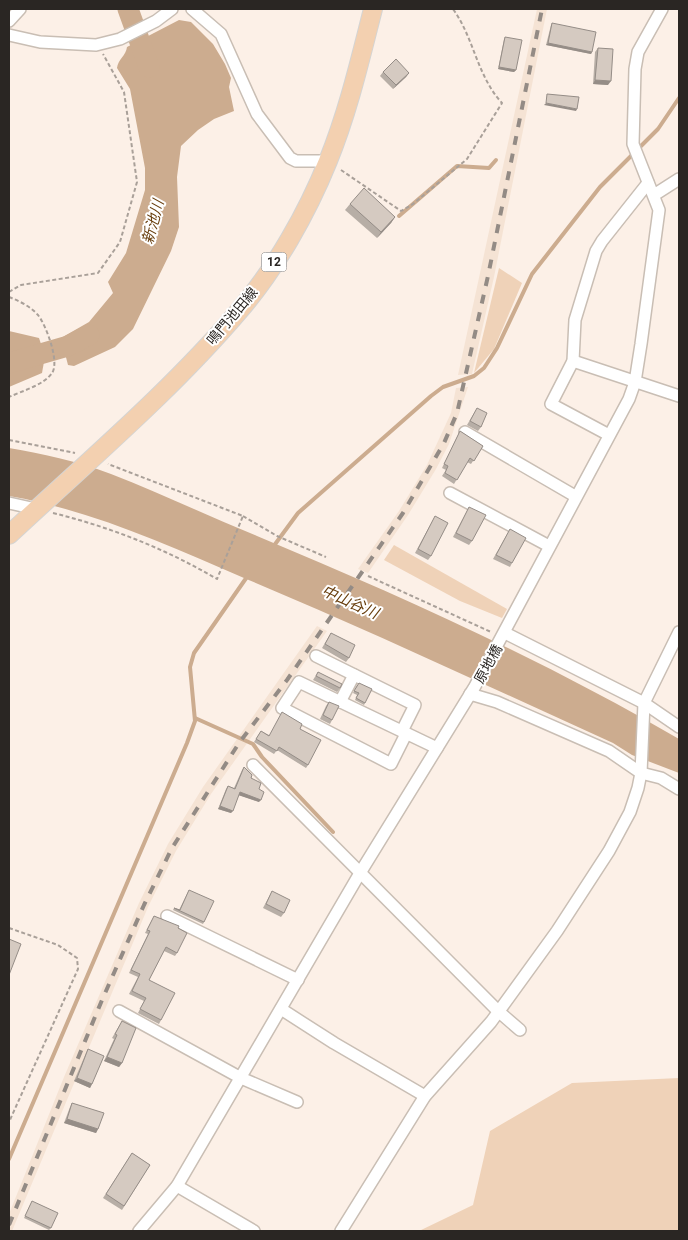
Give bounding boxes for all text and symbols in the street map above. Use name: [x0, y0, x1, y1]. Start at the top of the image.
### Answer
water label: 新池川: [138, 196, 168, 246]
road number: 12: [262, 252, 286, 272]
street label: 鳴門池田線: [203, 284, 261, 348]
water label: 中山谷川: [319, 582, 383, 623]
street label: 原地橋: [471, 642, 505, 686]

